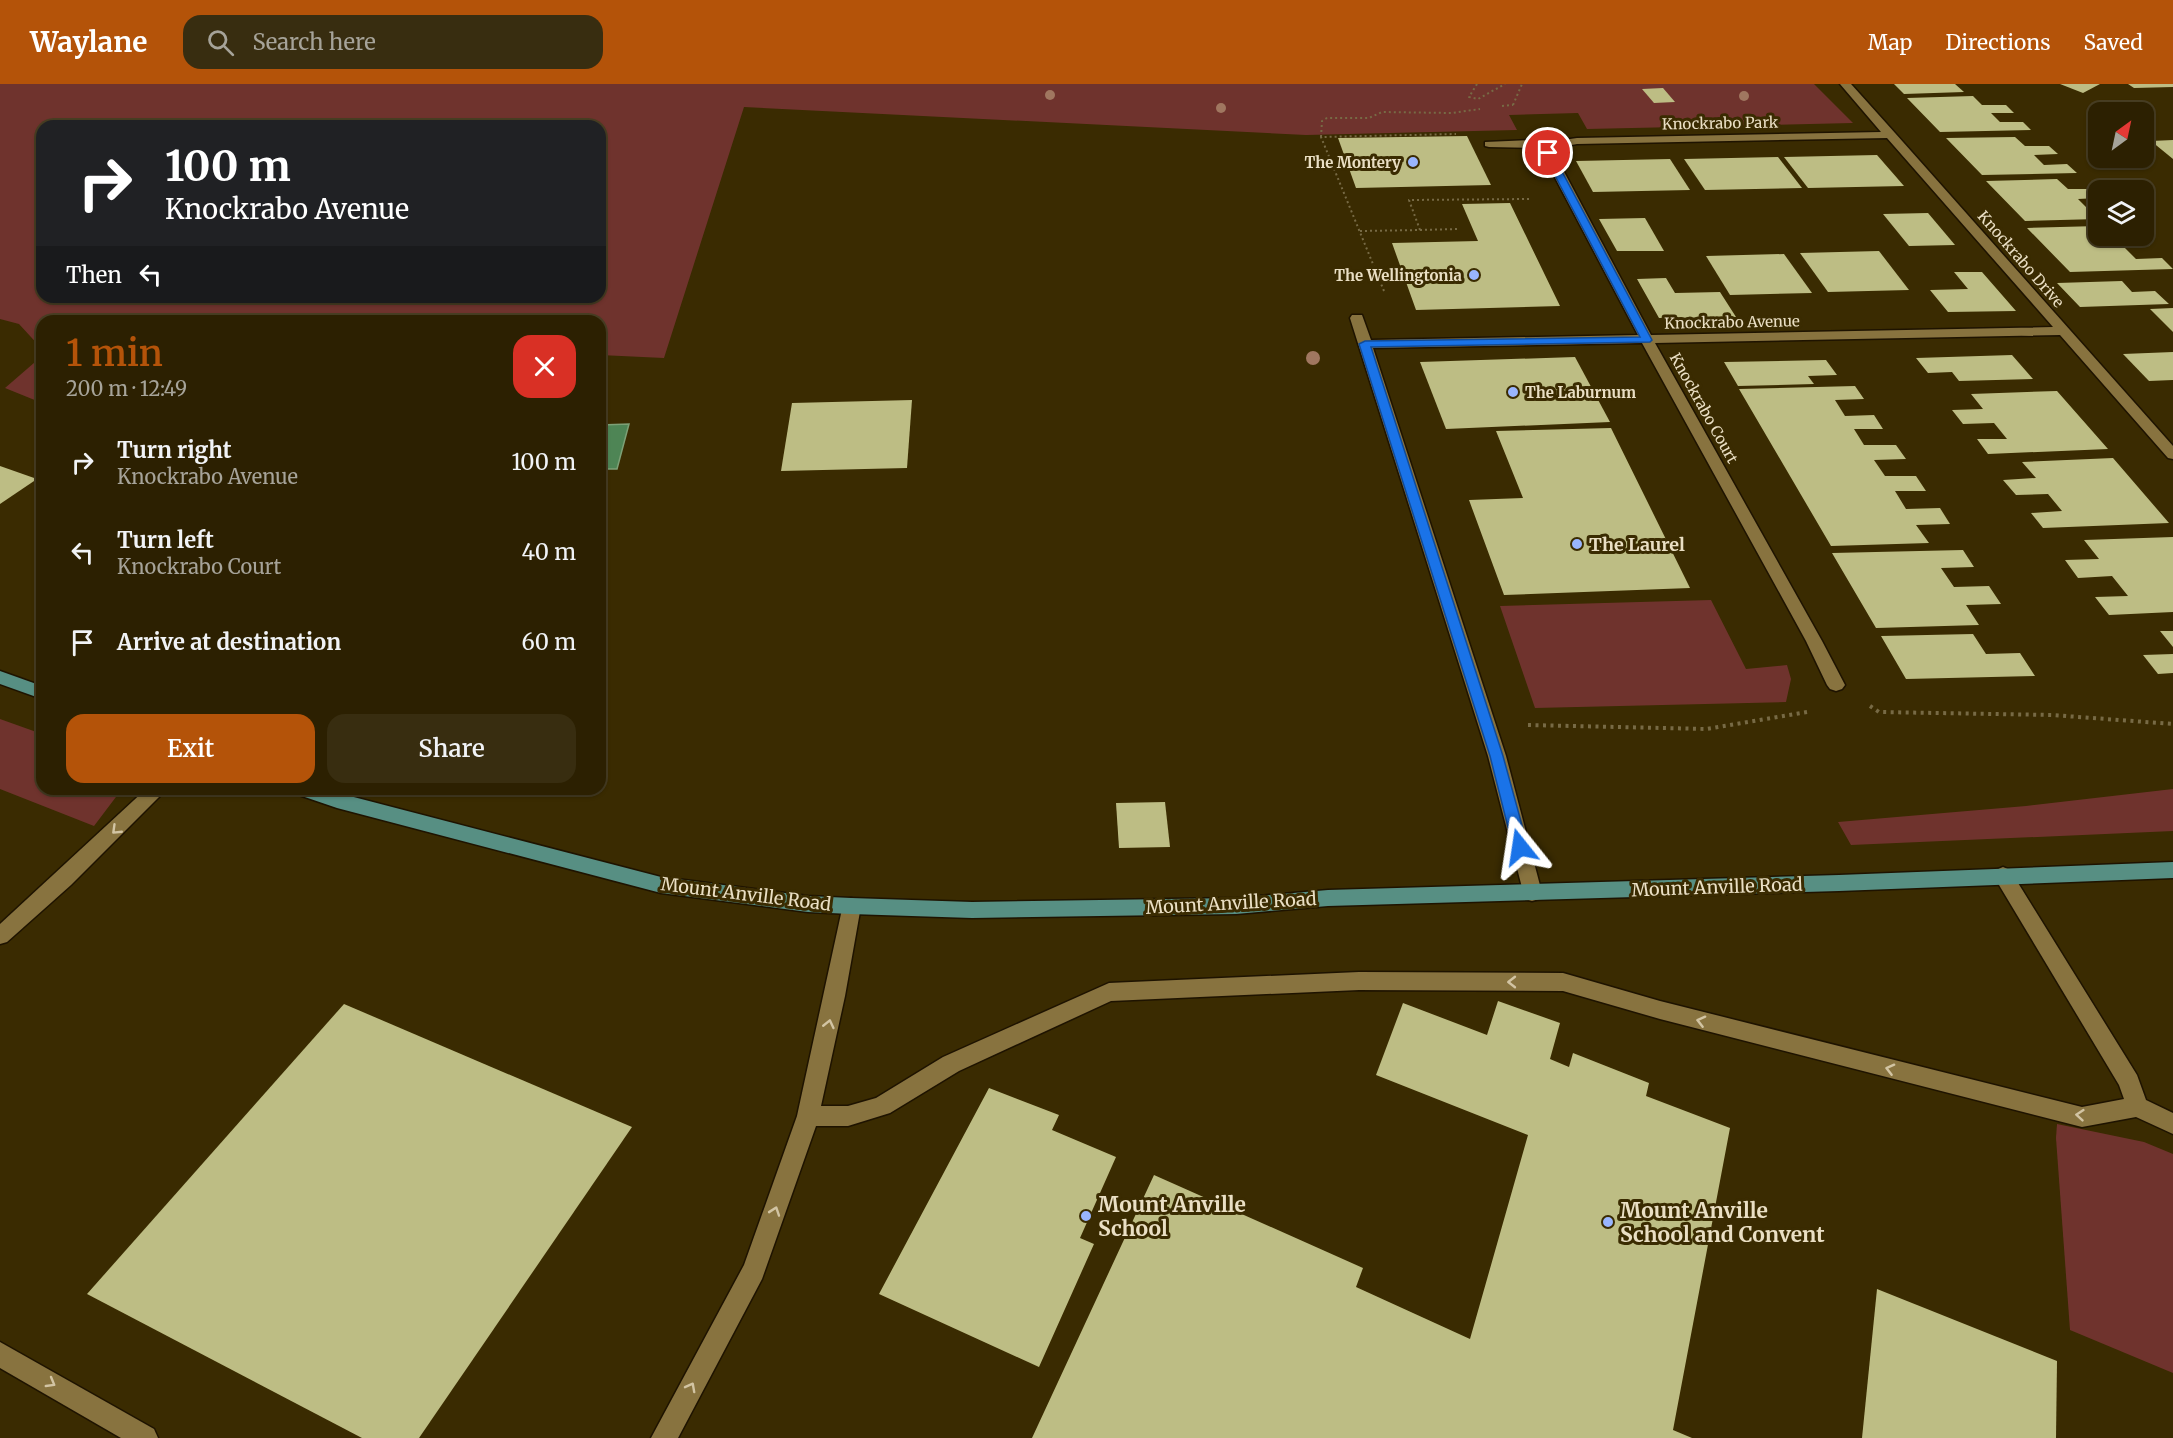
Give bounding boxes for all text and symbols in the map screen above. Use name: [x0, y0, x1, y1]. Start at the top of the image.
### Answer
search box: [183, 15, 603, 69]
text: Waylane: [30, 24, 147, 60]
icon: search: [204, 26, 237, 59]
text: Search here: [252, 28, 376, 56]
text: Map: [1868, 29, 1912, 56]
text: Directions: [1945, 29, 2050, 56]
text: Saved: [2083, 29, 2143, 56]
north arrow: [2088, 102, 2154, 168]
map controls: [2088, 102, 2154, 246]
street label: Knockrabo Park: [1662, 112, 1779, 134]
pin: [1522, 127, 1573, 178]
icon: arrive: [1531, 136, 1564, 169]
text: 100 m: [165, 140, 291, 192]
icon: right: [66, 144, 144, 222]
place label: The Montery: [1304, 153, 1401, 172]
marker: The Montery: [1406, 155, 1420, 169]
button: layers: [2088, 180, 2154, 246]
text: Knockrabo Avenue: [165, 192, 409, 226]
street label: Knockrabo Drive: [1974, 207, 2068, 311]
icon: left: [134, 258, 167, 291]
text: Then: [66, 261, 122, 289]
place label: The Wellingtonia: [1334, 266, 1463, 285]
marker: The Wellingtonia: [1467, 268, 1481, 282]
street label: Knockrabo Avenue: [1664, 311, 1800, 333]
text: 1 min: [66, 331, 163, 376]
button: close: [513, 335, 576, 398]
street label: Knockrabo Court: [1666, 349, 1742, 467]
text: 200 m · 12:49: [66, 376, 187, 401]
place label: The Laburnum: [1525, 383, 1636, 402]
marker: The Laburnum: [1506, 385, 1520, 399]
text: Turn right: [117, 436, 231, 464]
icon: right: [66, 446, 99, 479]
text: 100 m: [511, 448, 576, 476]
text: Knockrabo Avenue: [117, 464, 298, 489]
text: Turn left: [117, 526, 214, 554]
place label: The Laurel: [1589, 533, 1685, 556]
icon: left: [66, 536, 99, 569]
marker: The Laurel: [1570, 537, 1584, 551]
text: 40 m: [521, 538, 576, 566]
text: Knockrabo Court: [117, 554, 281, 579]
icon: arrive: [66, 626, 99, 659]
text: Arrive at destination: [117, 628, 341, 656]
text: 60 m: [522, 628, 576, 656]
button: Exit: [66, 714, 315, 783]
button: Share: [327, 714, 576, 783]
position arrow: [1488, 815, 1552, 879]
one-way arrow: [113, 822, 124, 833]
street label: Mount Anville Road: [660, 872, 832, 916]
street label: Mount Anville Road: [1631, 873, 1803, 901]
street label: Mount Anville Road: [1145, 887, 1317, 919]
one-way arrow: [1507, 975, 1516, 988]
one-way arrow: [1697, 1016, 1707, 1028]
one-way arrow: [821, 1019, 834, 1029]
one-way arrow: [1886, 1063, 1896, 1076]
one-way arrow: [2075, 1108, 2084, 1121]
place label: Mount Anville School: [1098, 1191, 1246, 1242]
place label: Mount Anville School and Convent: [1620, 1197, 1825, 1248]
one-way arrow: [767, 1206, 780, 1217]
marker: Mount Anville School: [1079, 1209, 1093, 1223]
marker: Mount Anville School and Convent: [1601, 1215, 1615, 1229]
one-way arrow: [44, 1376, 55, 1387]
one-way arrow: [684, 1382, 695, 1393]

